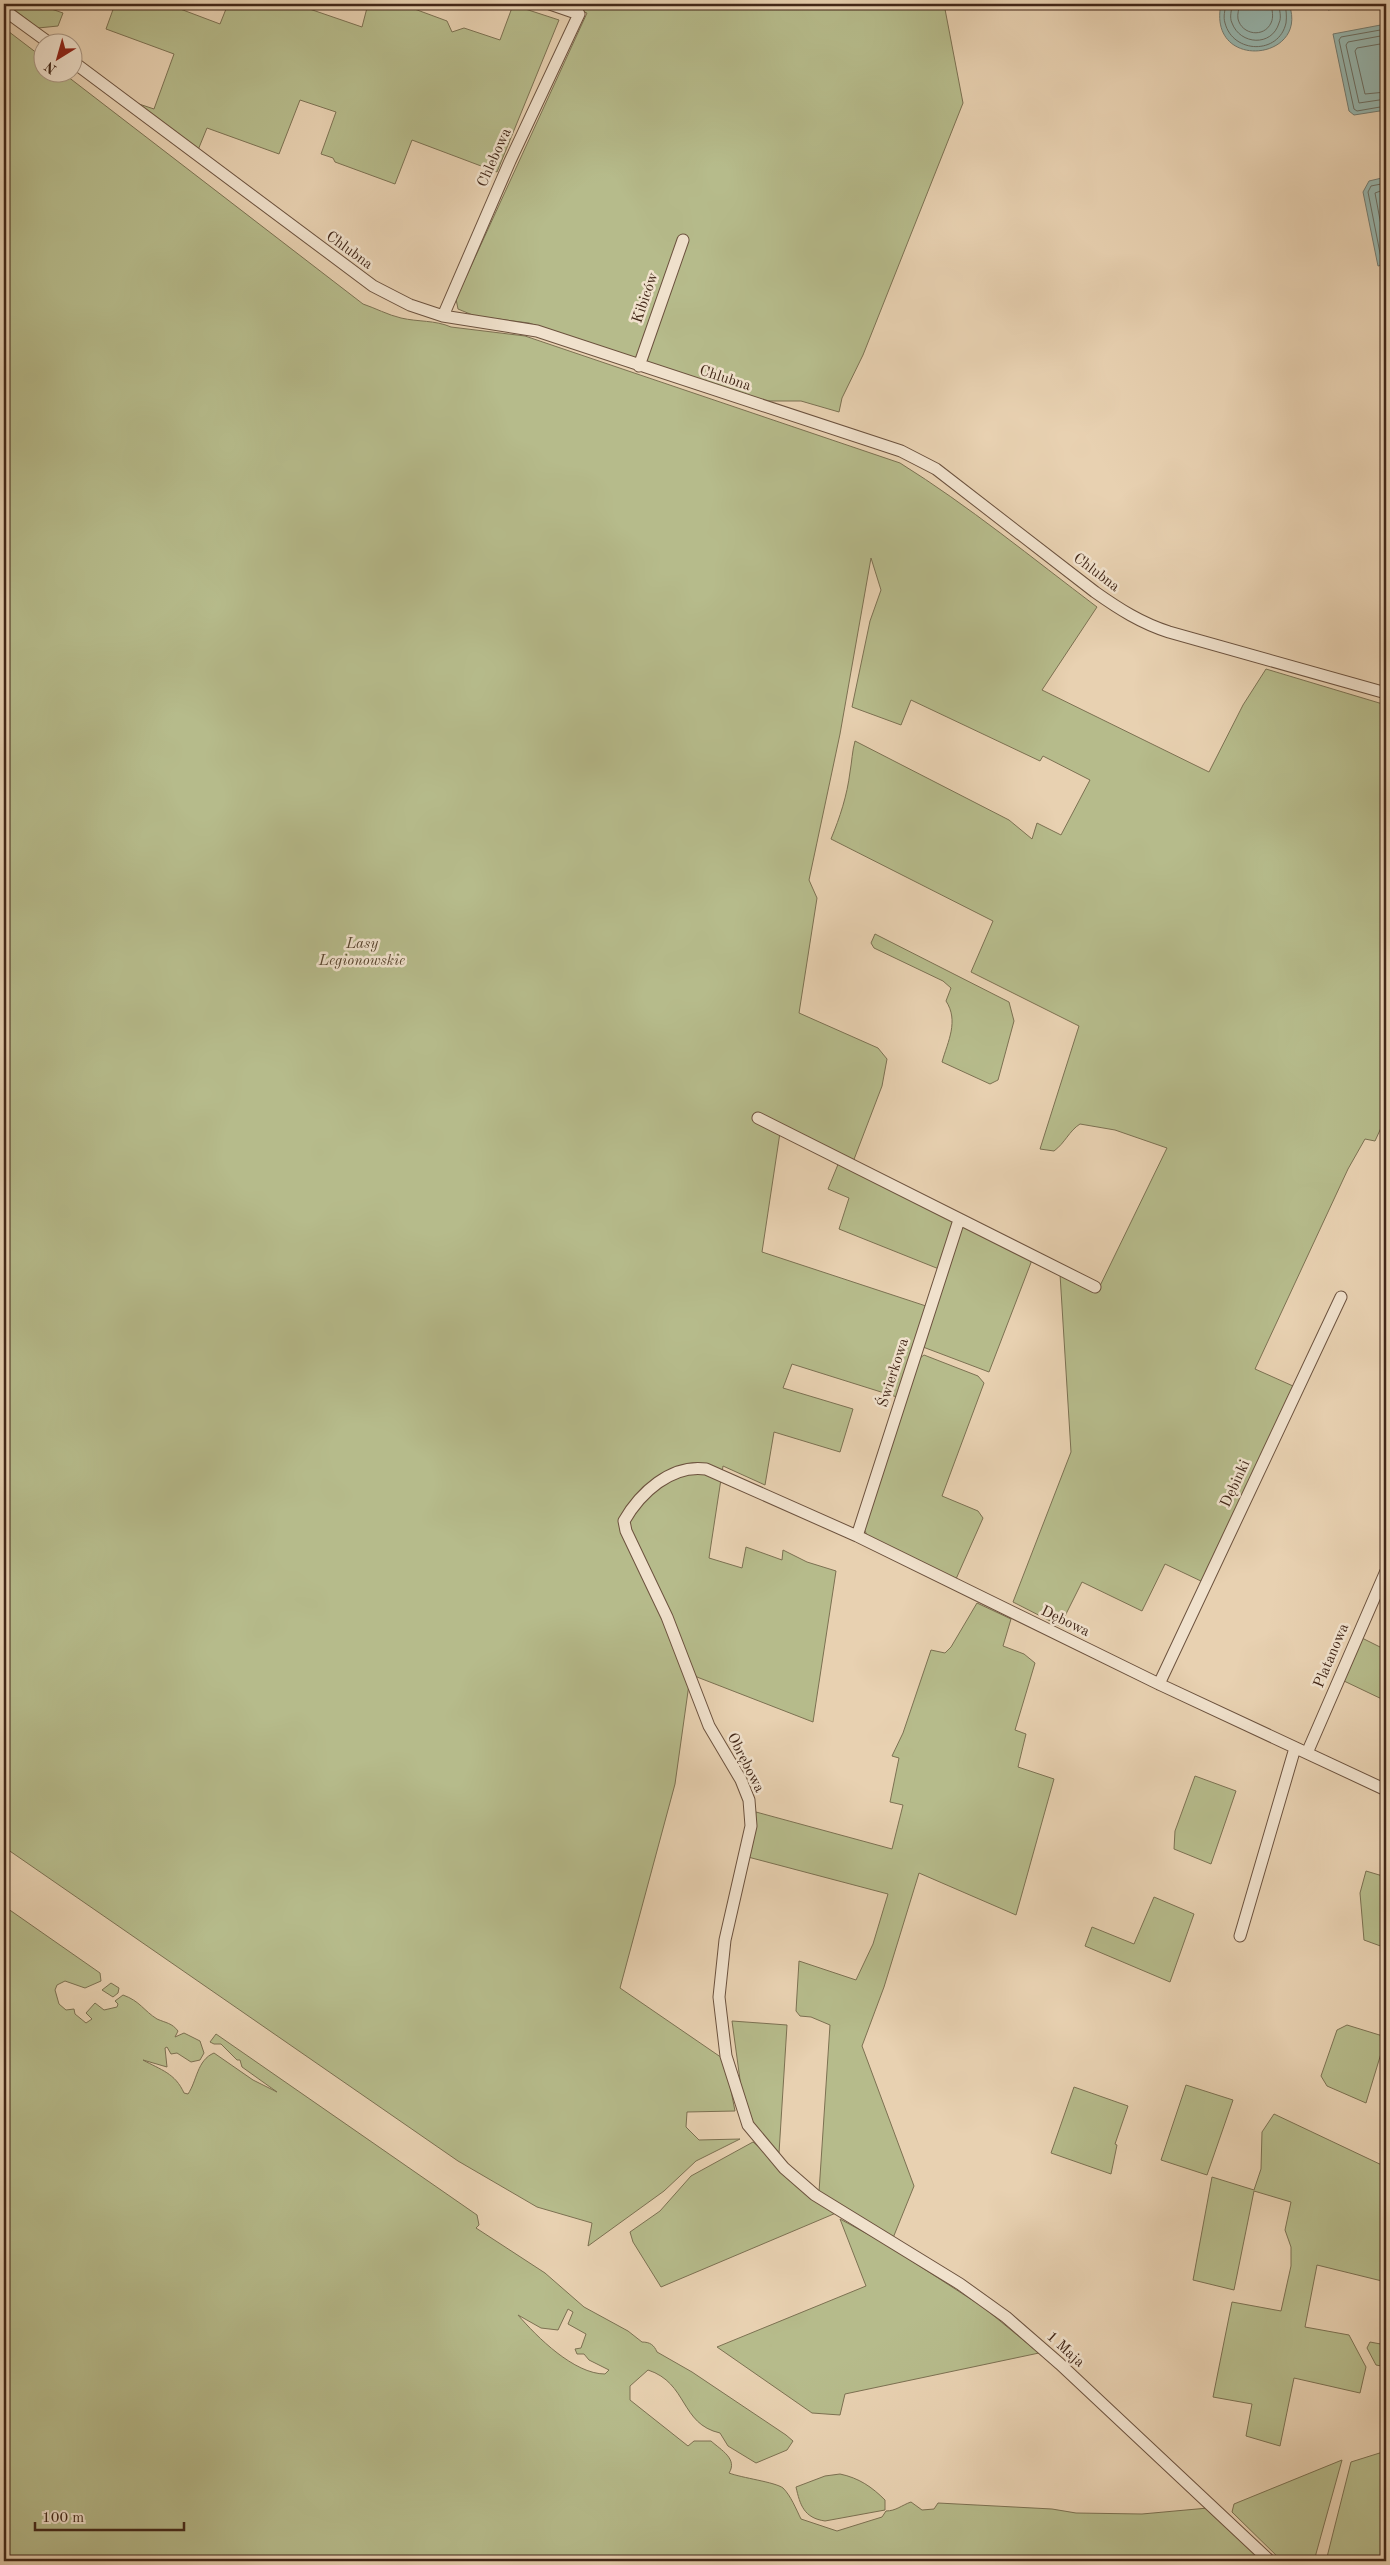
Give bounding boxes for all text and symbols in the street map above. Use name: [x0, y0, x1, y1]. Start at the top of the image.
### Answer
north arrow: [32, 32, 82, 82]
text: N: [42, 59, 59, 76]
street label: Chlebowa: [475, 126, 515, 190]
street label: Chlubna: [323, 229, 376, 273]
street label: Kibiców: [630, 270, 662, 325]
street label: Chlubna: [697, 364, 753, 395]
street label: Chlubna: [1070, 551, 1122, 595]
park label: Lasy Legionowskie: [318, 937, 405, 969]
street label: Świerkowa: [872, 1335, 912, 1409]
street label: Dębinki: [1219, 1458, 1253, 1510]
street label: Dębowa: [1038, 1604, 1092, 1640]
street label: Platanowa: [1312, 1621, 1352, 1690]
street label: Obrębowa: [724, 1731, 767, 1796]
street label: 1 Maja: [1043, 2329, 1087, 2371]
scale bar: [35, 2500, 184, 2532]
text: 100 m: [42, 2511, 84, 2526]

